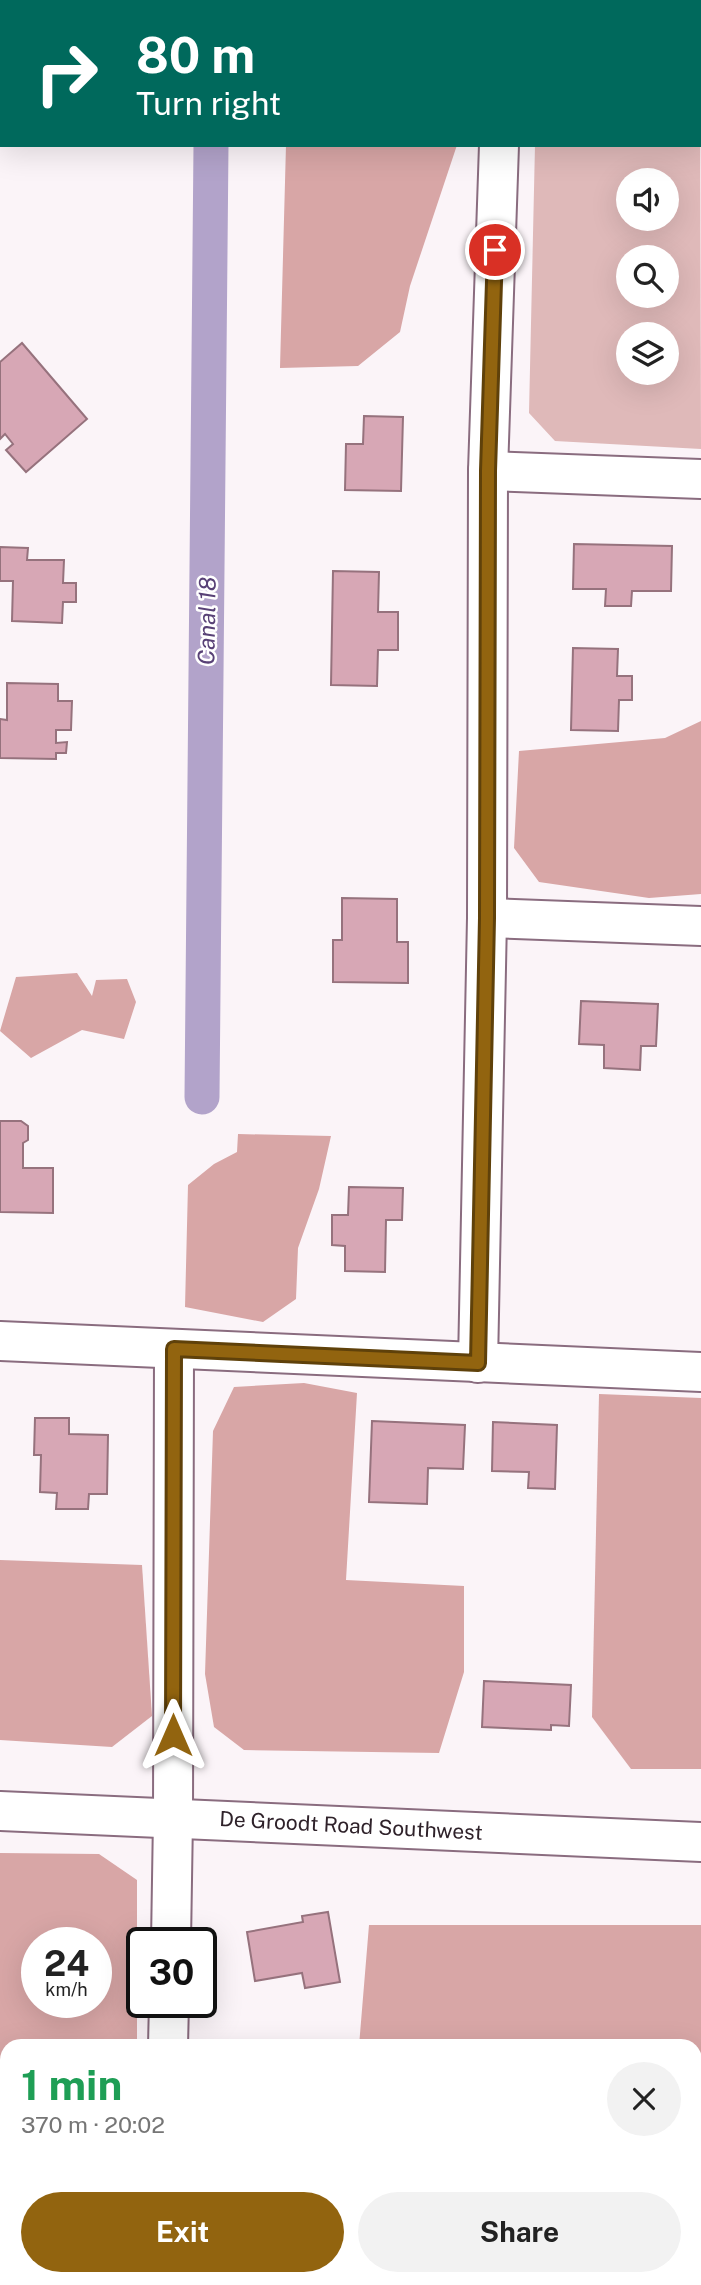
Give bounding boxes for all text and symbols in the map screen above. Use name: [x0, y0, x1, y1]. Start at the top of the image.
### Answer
text: 80 m: [136, 26, 255, 84]
icon: right: [21, 28, 112, 119]
text: Turn right: [136, 85, 281, 122]
map controls: [616, 168, 679, 385]
button: sound: [616, 168, 679, 231]
pin: [465, 220, 525, 280]
icon: arrive: [476, 231, 514, 269]
button: search: [616, 245, 679, 308]
button: layers: [616, 322, 679, 385]
water label: Canal 18: [192, 577, 221, 665]
position arrow: [136, 1698, 210, 1772]
street label: De Groodt Road Southwest: [219, 1806, 483, 1845]
speed limit sign: 30: [126, 1927, 217, 2018]
text: 24: [44, 1943, 89, 1984]
text: km/h: [45, 1979, 88, 2000]
text: 1 min: [21, 2060, 122, 2109]
button: close: [607, 2062, 681, 2136]
text: 370 m · 20:02: [21, 2111, 165, 2138]
button: Exit: [21, 2192, 344, 2272]
button: Share: [358, 2192, 681, 2272]

